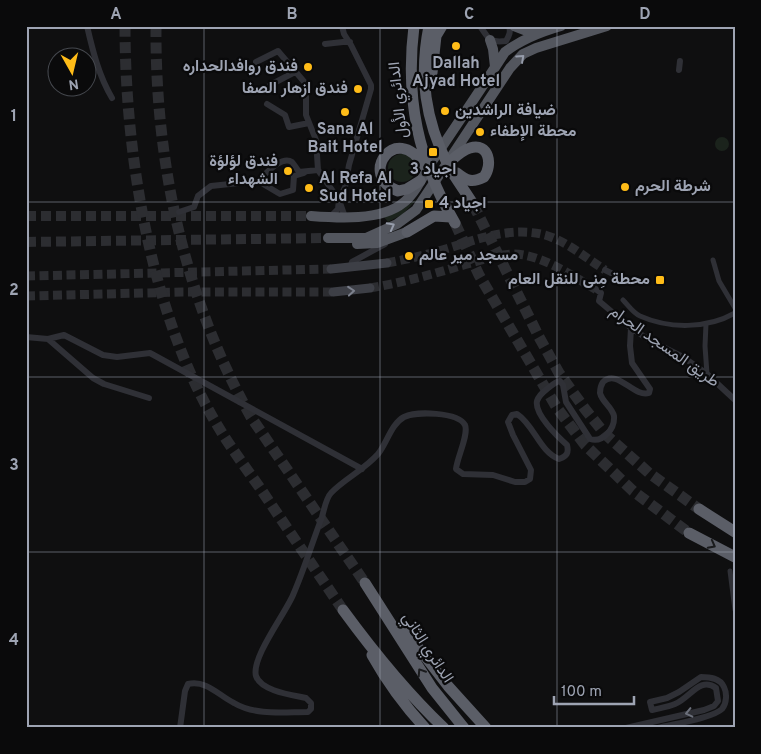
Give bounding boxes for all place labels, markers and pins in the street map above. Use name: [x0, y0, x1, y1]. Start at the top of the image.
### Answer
marker: Dallah Ajyad Hotel: [450, 40, 462, 52]
place label: Dallah Ajyad Hotel: [412, 54, 500, 92]
place label: فندق روافدالحدارہ: [183, 57, 298, 77]
marker: فندق روافدالحدارہ: [302, 61, 314, 73]
place label: فندق ازهار الصفا: [242, 79, 348, 99]
marker: فندق ازهار الصفا: [352, 83, 364, 95]
place label: ضيافة الراشدين: [455, 101, 556, 121]
marker: ضيافة الراشدين: [439, 105, 451, 117]
marker: Sana Al Bait Hotel: [339, 106, 351, 118]
place label: Sana Al Bait Hotel: [307, 120, 383, 158]
place label: محطة الإطفاء: [490, 122, 577, 142]
marker: محطة الإطفاء: [474, 126, 486, 138]
marker: اجياد 3: [427, 146, 439, 158]
place label: فندق لؤلؤة الشهداء: [209, 152, 278, 190]
place label: اجياد 3: [410, 160, 456, 180]
marker: فندق لؤلؤة الشهداء: [282, 165, 294, 177]
place label: Al Refa Al Sud Hotel: [319, 169, 393, 207]
place label: شرطة الحرم: [635, 177, 711, 197]
marker: شرطة الحرم: [619, 181, 631, 193]
marker: Al Refa Al Sud Hotel: [303, 182, 315, 194]
place label: اجياد 4: [439, 194, 486, 214]
marker: اجياد 4: [423, 198, 435, 210]
place label: مسجد مير عالم: [419, 246, 518, 266]
marker: مسجد مير عالم: [403, 250, 415, 262]
place label: محطة مِنى للنقل العام: [508, 270, 650, 290]
marker: محطة مِنى للنقل العام: [654, 274, 666, 286]

